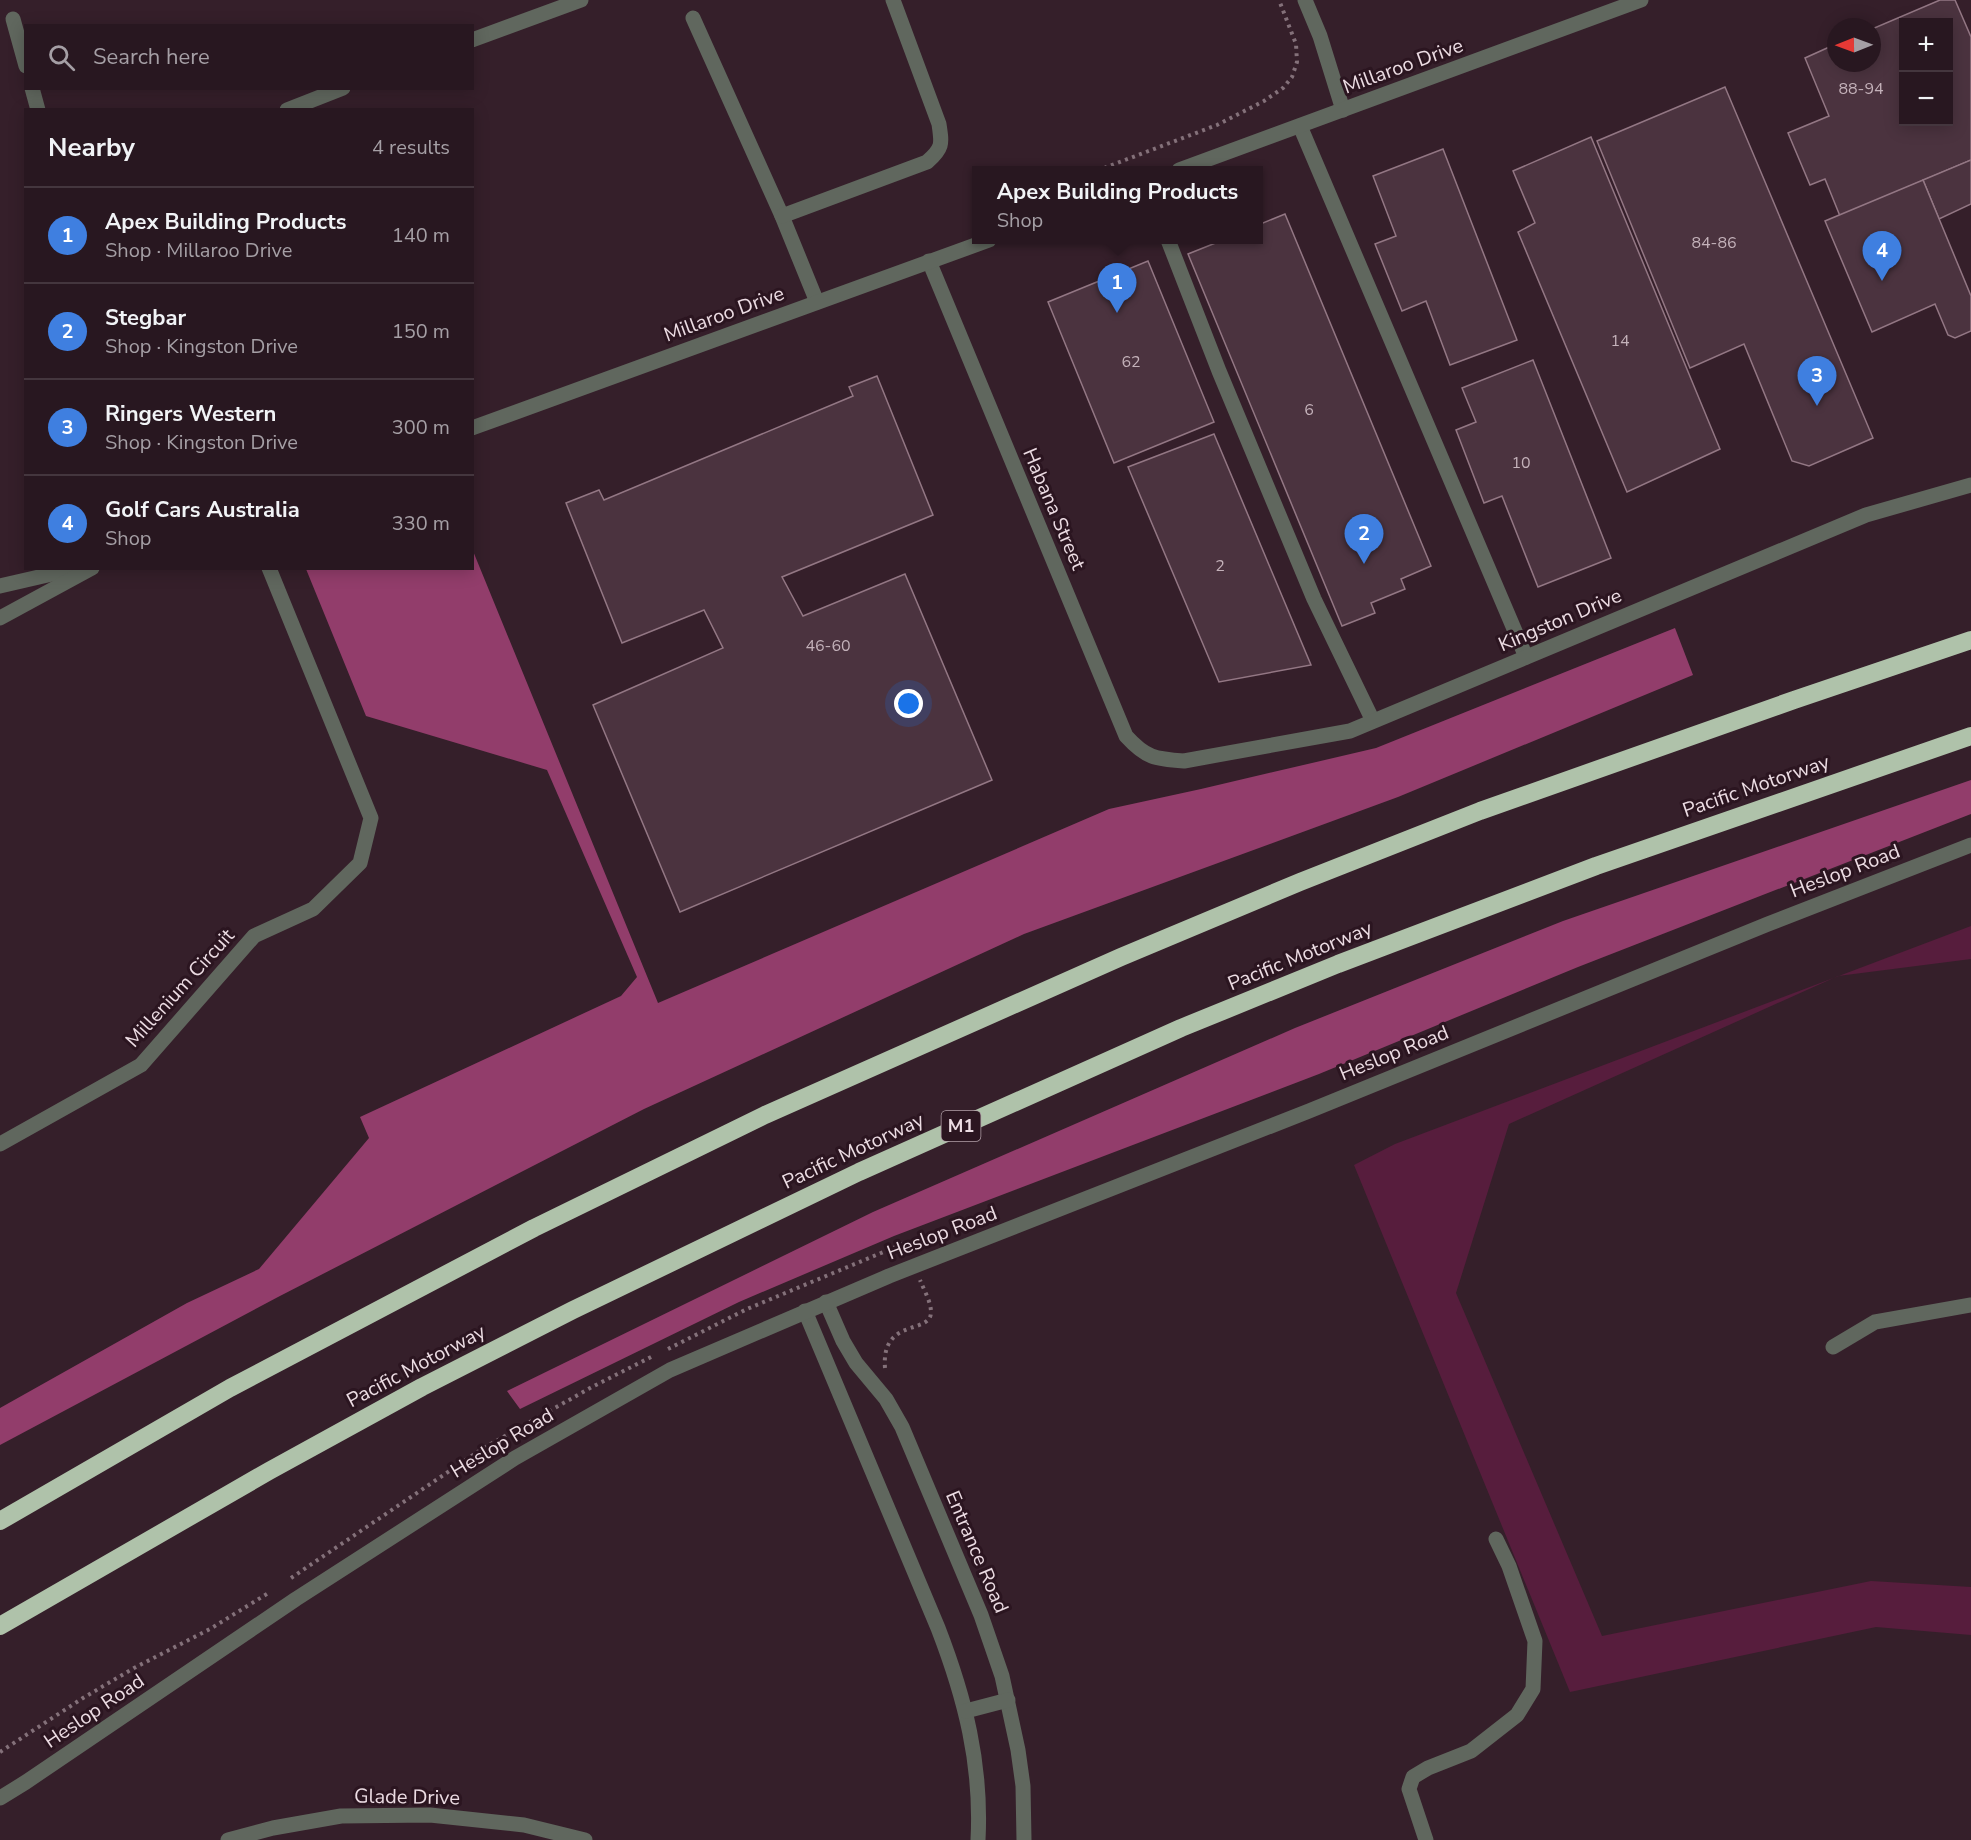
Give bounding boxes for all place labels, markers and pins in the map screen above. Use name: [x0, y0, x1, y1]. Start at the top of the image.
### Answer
pin: 4: [1862, 232, 1902, 281]
pin: 1: [1098, 264, 1136, 313]
pin: 3: [1798, 356, 1836, 406]
pin: 2: [1344, 514, 1384, 564]

